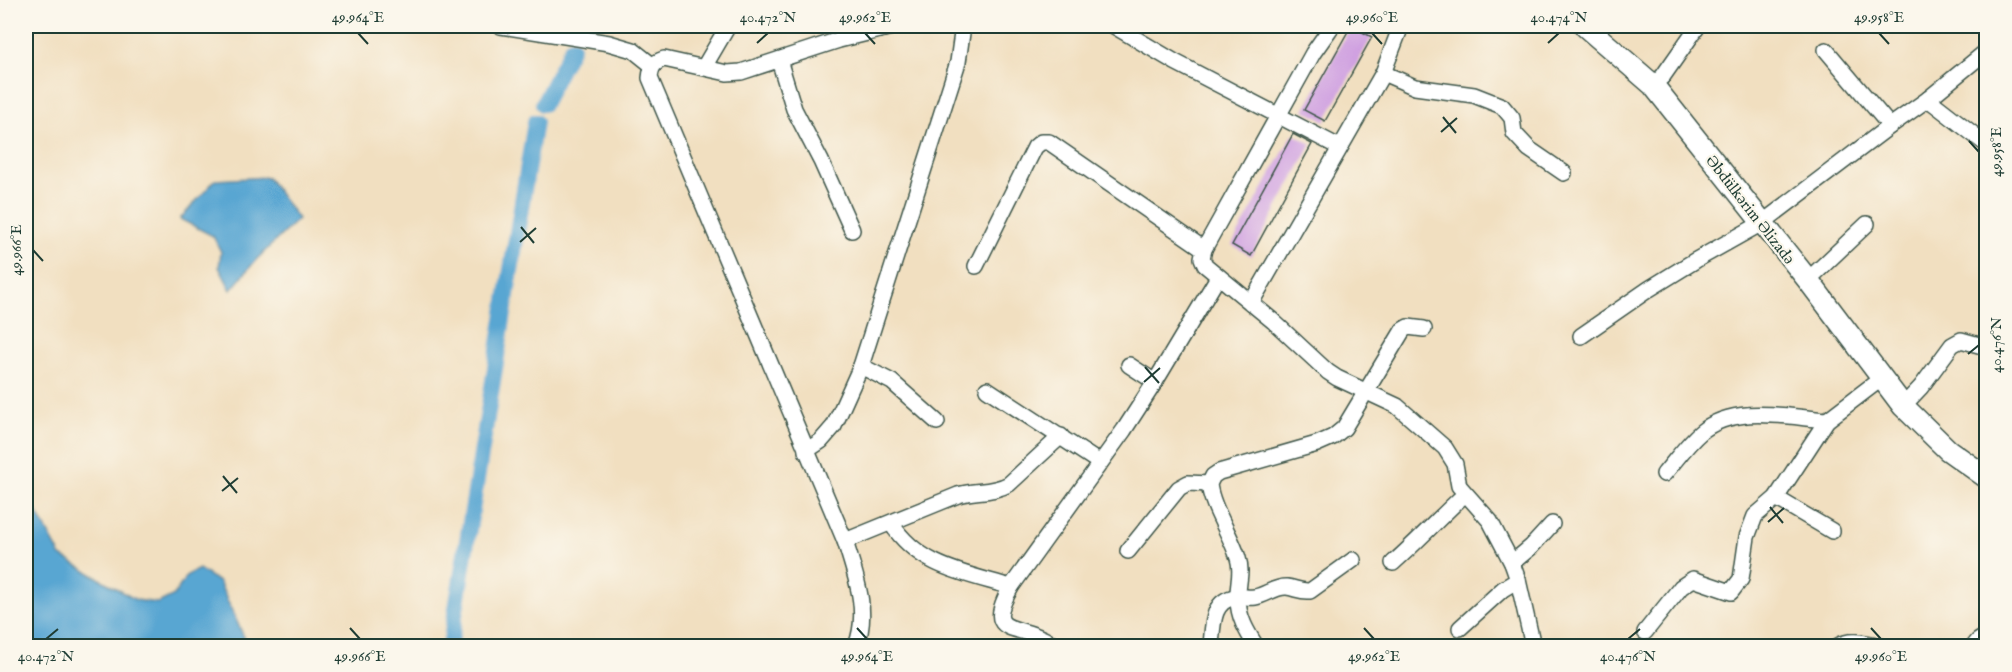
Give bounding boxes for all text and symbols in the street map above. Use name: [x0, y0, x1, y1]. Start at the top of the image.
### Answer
text: 49.964°E: [332, 8, 384, 27]
text: 40.472°N: [740, 8, 796, 27]
text: 49.962°E: [839, 8, 891, 27]
text: 49.960°E: [1346, 8, 1398, 27]
text: 40.474°N: [1531, 8, 1588, 27]
text: 49.958°E: [1854, 8, 1904, 27]
text: 49.958°E: [1987, 127, 2006, 177]
street label: Əbdülkərim Əlizadə: [1701, 152, 1798, 269]
text: 49.966°E: [7, 224, 26, 276]
text: 40.476°N: [1987, 317, 2006, 373]
text: 40.472°N: [18, 647, 74, 666]
text: 49.966°E: [334, 647, 386, 666]
text: 49.964°E: [841, 647, 893, 666]
text: 49.962°E: [1348, 647, 1400, 666]
text: 40.476°N: [1600, 647, 1656, 666]
text: 49.960°E: [1855, 647, 1907, 666]

